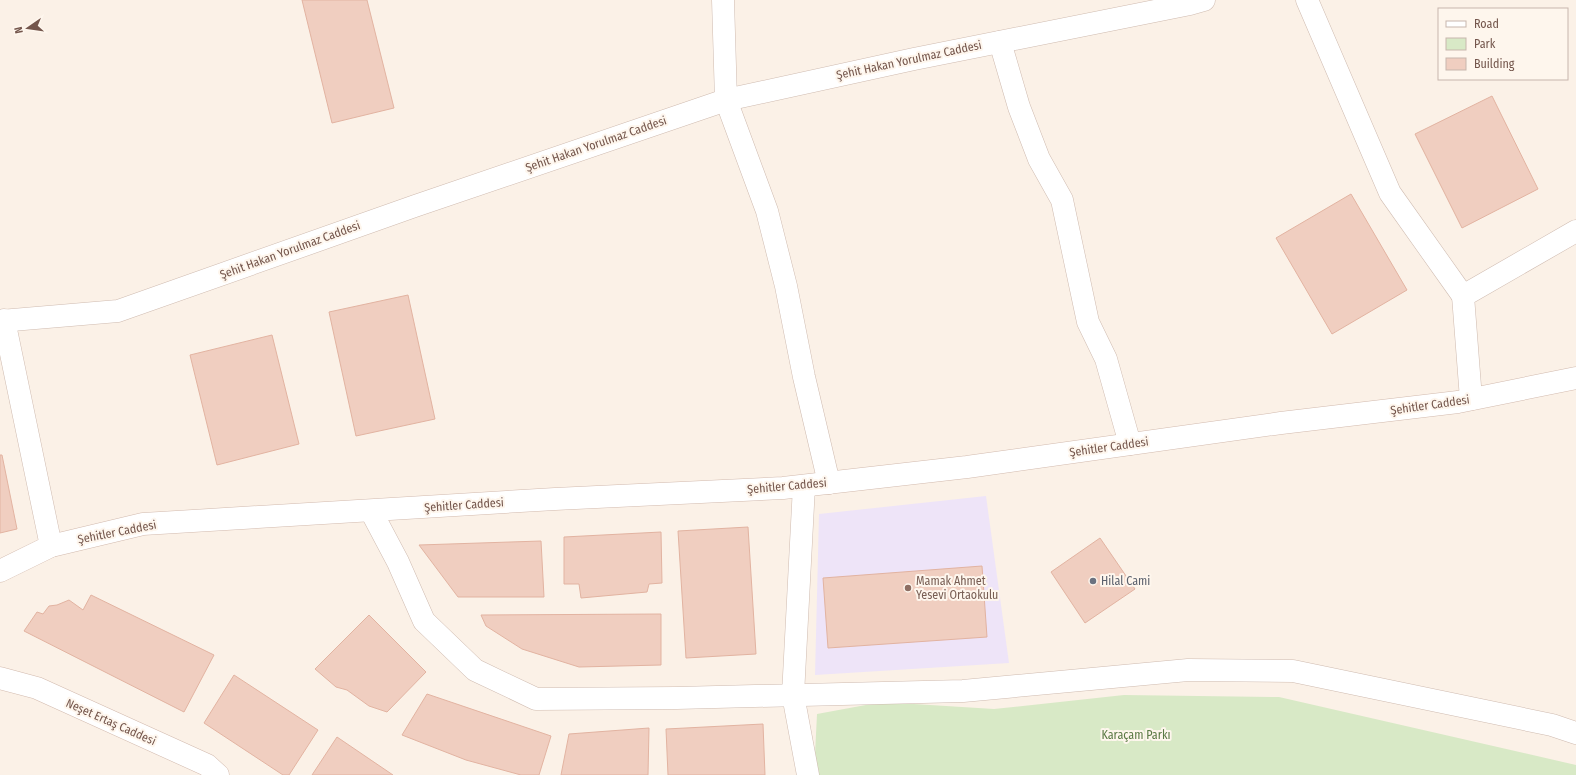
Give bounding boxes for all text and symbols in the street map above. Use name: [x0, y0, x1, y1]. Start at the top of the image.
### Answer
north arrow: [8, 8, 48, 48]
legend: [1438, 8, 1568, 80]
text: Road: [1474, 17, 1499, 31]
text: N: [12, 25, 26, 35]
text: Park: [1474, 37, 1496, 51]
street label: Şehit Hakan Yorulmaz Caddesi: [835, 38, 983, 82]
text: Building: [1474, 57, 1515, 71]
street label: Şehit Hakan Yorulmaz Caddesi: [524, 113, 668, 175]
street label: Şehit Hakan Yorulmaz Caddesi: [218, 218, 362, 282]
street label: Şehitler Caddesi: [1389, 393, 1471, 417]
street label: Şehitler Caddesi: [1068, 435, 1150, 459]
street label: Şehitler Caddesi: [747, 476, 827, 496]
street label: Şehitler Caddesi: [424, 495, 504, 515]
street label: Şehitler Caddesi: [76, 518, 158, 546]
place label: Mamak Ahmet Yesevi Ortaokulu: [916, 574, 998, 602]
place label: Hilal Cami: [1101, 574, 1150, 588]
marker: Hilal Cami: [1088, 576, 1098, 586]
marker: Mamak Ahmet Yesevi Ortaokulu: [903, 583, 913, 593]
street label: Neşet Ertaş Caddesi: [64, 696, 158, 748]
park label: Karaçam Parkı: [1101, 728, 1171, 742]

